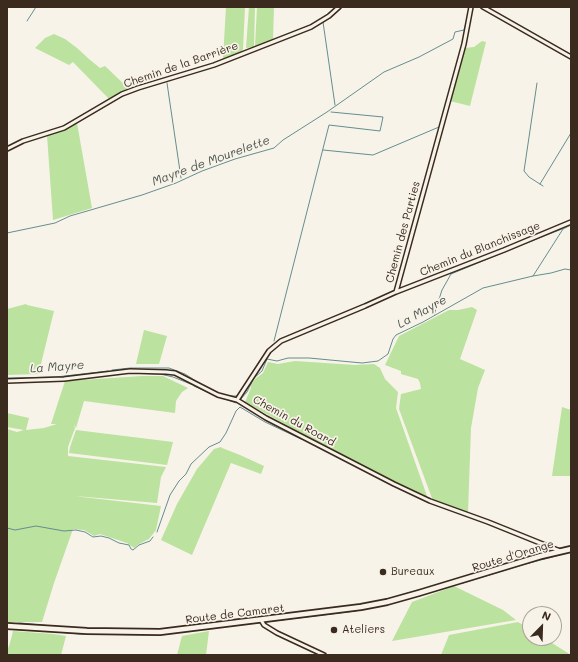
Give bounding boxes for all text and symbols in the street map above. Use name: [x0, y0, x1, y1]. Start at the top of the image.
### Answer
street label: Chemin de la Barrière: [122, 39, 240, 91]
water label: Mayre de Mourelette: [150, 133, 272, 189]
street label: Chemin des Parties: [383, 180, 423, 284]
street label: Chemin du Blanchissage: [418, 219, 542, 279]
water label: La Mayre: [395, 293, 449, 331]
water label: La Mayre: [29, 358, 85, 376]
street label: Chemin du Roard: [251, 393, 337, 449]
street label: Route d'Orange: [471, 537, 555, 575]
place label: Bureaux: [391, 565, 435, 579]
marker: Bureaux: [378, 567, 388, 577]
street label: Route de Camaret: [185, 601, 285, 627]
north arrow: [522, 606, 562, 646]
text: N: [540, 607, 553, 624]
place label: Ateliers: [342, 623, 385, 637]
marker: Ateliers: [329, 625, 339, 635]

